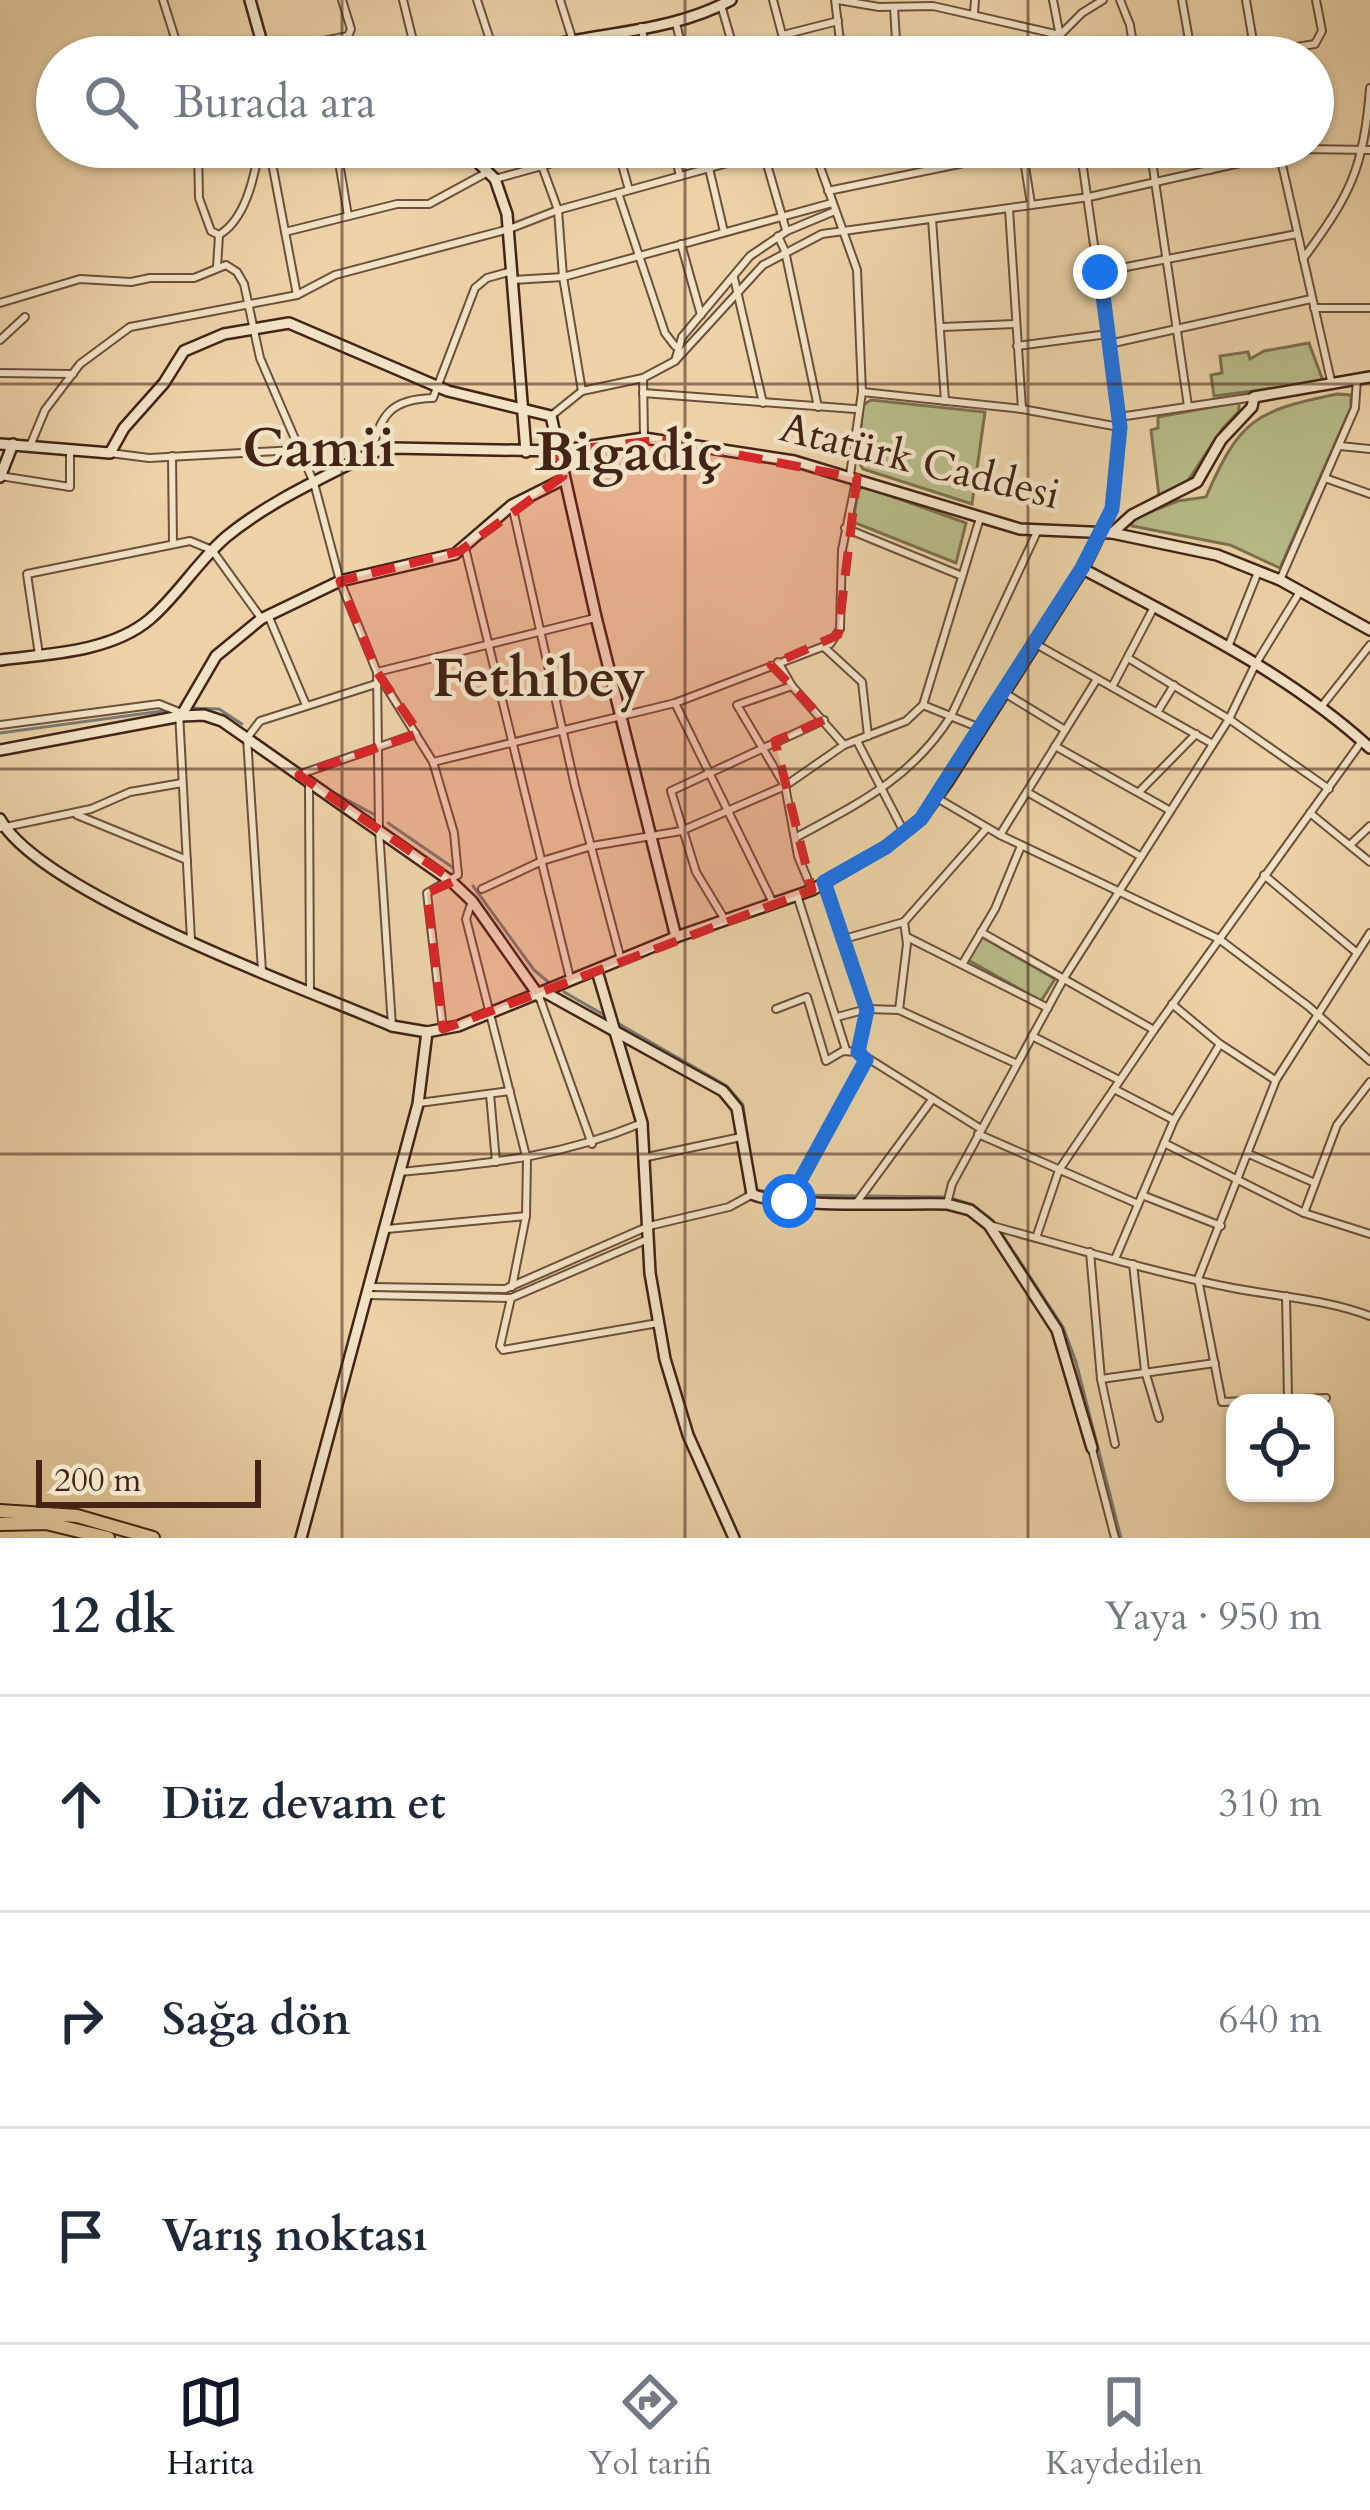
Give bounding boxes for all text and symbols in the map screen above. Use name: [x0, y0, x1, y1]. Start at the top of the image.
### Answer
search box: [36, 36, 1334, 168]
icon: search: [78, 69, 144, 135]
text: Burada ara: [174, 72, 376, 133]
route end: [1073, 245, 1127, 299]
street label: Atatürk Caddesi: [774, 399, 1066, 523]
district label: Camii: [243, 413, 395, 486]
district label: Bigadiç: [535, 417, 723, 490]
district label: Fethibey: [432, 643, 646, 716]
route start: [762, 1174, 816, 1228]
map controls: [1226, 1394, 1334, 1502]
button: locate: [1226, 1394, 1334, 1502]
scale bar: [36, 1454, 261, 1507]
text: 200 m: [54, 1458, 141, 1503]
text: 12 dk: [48, 1581, 175, 1651]
text: Yaya · 950 m: [1104, 1590, 1322, 1643]
icon: ahead: [48, 1771, 114, 1837]
text: Düz devam et: [162, 1773, 446, 1834]
text: 310 m: [1219, 1777, 1322, 1830]
icon: right: [48, 1987, 114, 2053]
text: Sağa dön: [162, 1989, 350, 2050]
text: 640 m: [1219, 1993, 1322, 2046]
icon: arrive: [48, 2203, 114, 2269]
text: Varış noktası: [162, 2205, 428, 2266]
tab: Harita: [167, 2369, 255, 2486]
tab: Yol tarifi: [588, 2369, 712, 2486]
tab: Kaydedilen: [1046, 2369, 1203, 2486]

